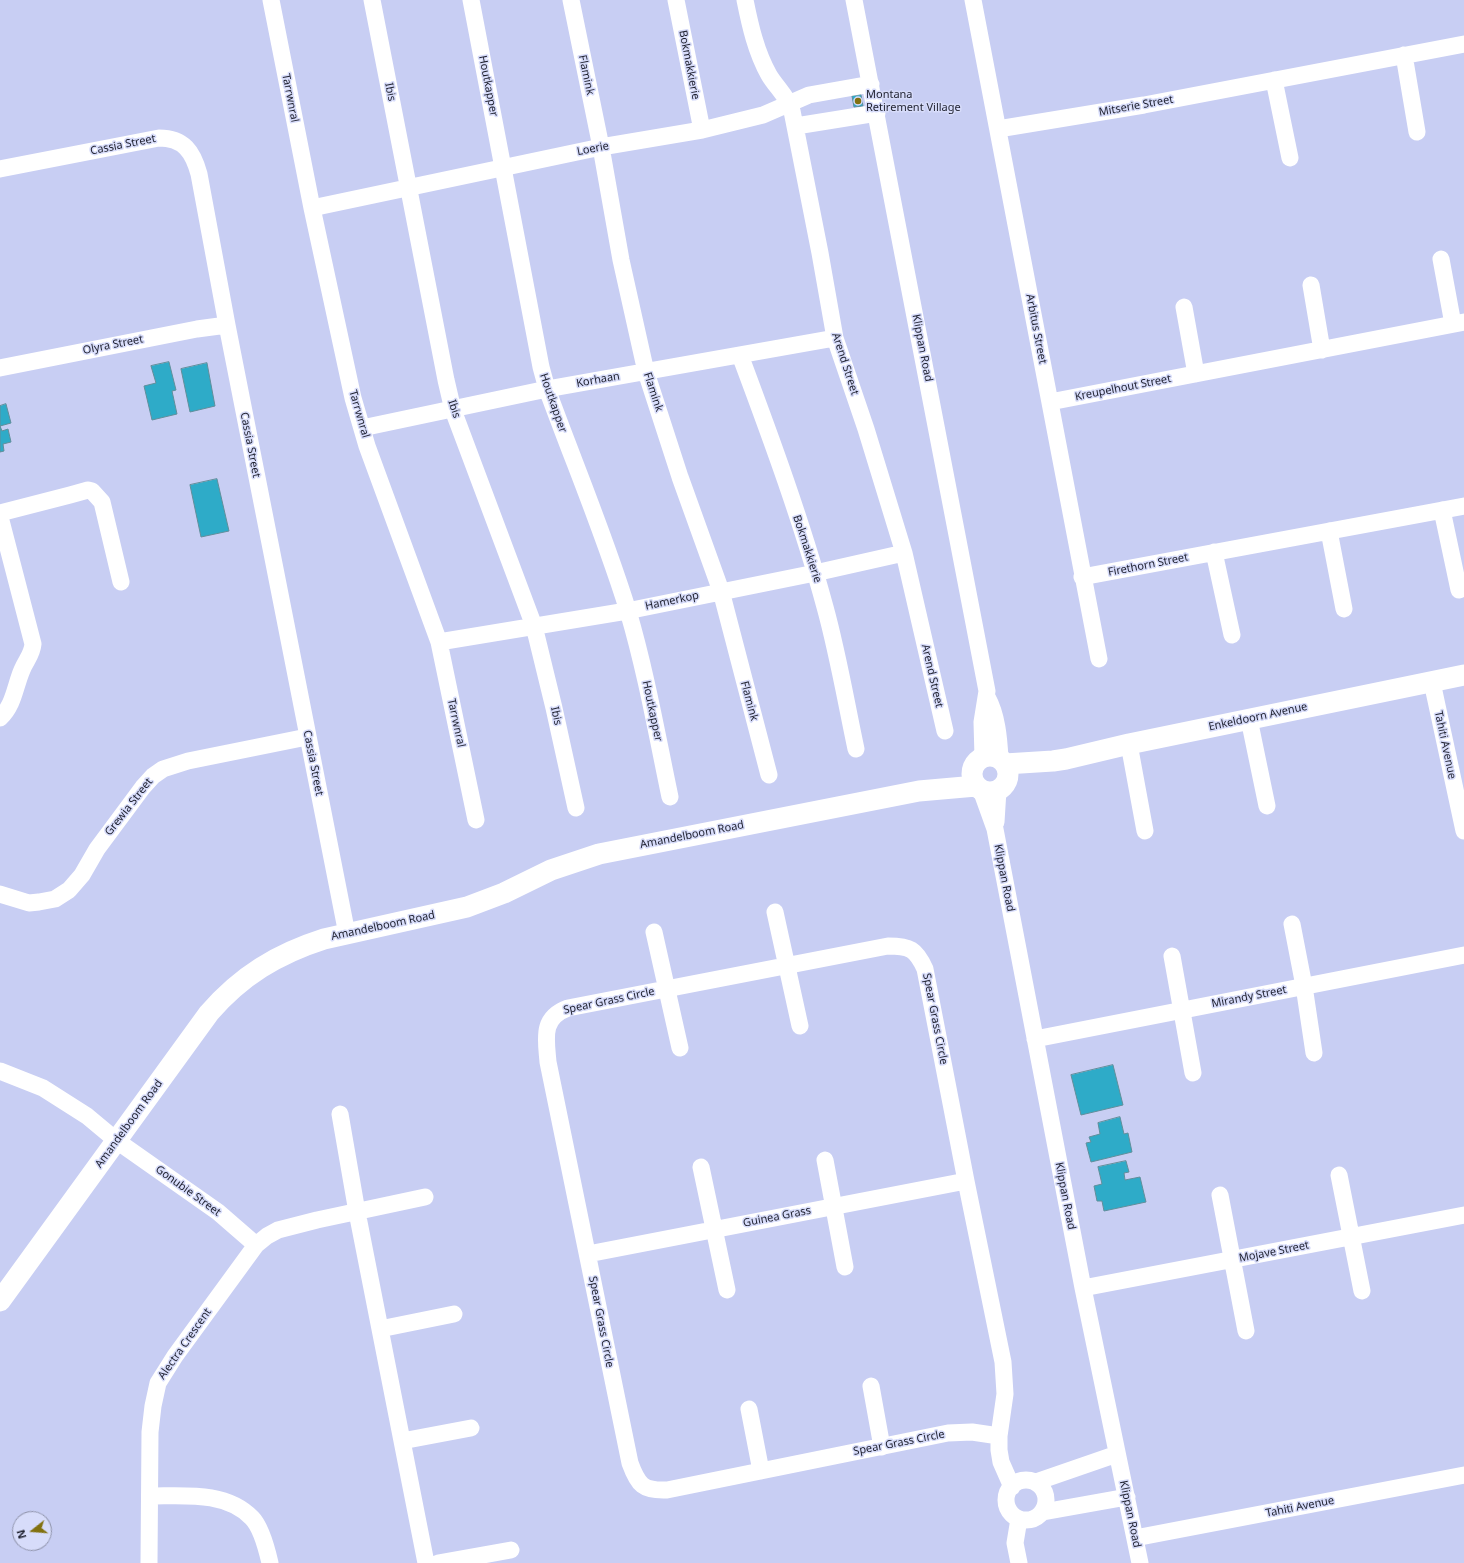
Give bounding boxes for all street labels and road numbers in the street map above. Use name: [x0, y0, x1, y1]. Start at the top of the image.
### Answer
street label: Bokmakkierie: [676, 29, 702, 101]
street label: Houtkapper: [476, 54, 500, 118]
street label: Flamink: [575, 54, 597, 96]
street label: Tarrwnral: [279, 73, 301, 123]
street label: Ibis: [382, 82, 398, 102]
street label: Mitserie Street: [1098, 93, 1174, 119]
street label: Cassia Street: [89, 132, 157, 158]
street label: Loerie: [576, 139, 610, 159]
street label: Arbitus Street: [1023, 293, 1049, 365]
street label: Klippan Road: [909, 313, 935, 383]
street label: Arend Street: [829, 331, 861, 397]
street label: Olyra Street: [82, 333, 144, 357]
street label: Korhaan: [575, 370, 621, 390]
street label: Flamink: [640, 371, 666, 413]
street label: Houtkapper: [537, 372, 569, 434]
street label: Kreupelhout Street: [1074, 372, 1172, 404]
street label: Tarrwnral: [346, 389, 372, 439]
street label: Ibis: [445, 398, 463, 420]
street label: Cassia Street: [237, 411, 263, 479]
street label: Bokmakkierie: [790, 513, 824, 585]
street label: Firethorn Street: [1107, 551, 1189, 579]
street label: Hamerkop: [644, 589, 700, 613]
street label: Arend Street: [918, 643, 946, 709]
street label: Houtkapper: [639, 679, 665, 743]
street label: Flamink: [737, 680, 761, 722]
street label: Tarrwnral: [444, 698, 468, 748]
street label: Enkeldoorn Avenue: [1207, 700, 1309, 734]
street label: Ibis: [548, 706, 564, 726]
street label: Tahiti Avenue: [1431, 710, 1459, 780]
street label: Cassia Street: [300, 729, 326, 797]
street label: Grewia Street: [102, 776, 156, 838]
street label: Amandelboom Road: [639, 818, 745, 852]
street label: Klippan Road: [991, 843, 1017, 913]
street label: Amandelboom Road: [330, 909, 436, 943]
street label: Spear Grass Circle: [920, 972, 950, 1066]
street label: Mirandy Street: [1210, 983, 1288, 1011]
street label: Spear Grass Circle: [562, 985, 656, 1017]
street label: Amandelboom Road: [93, 1077, 165, 1171]
street label: Klippan Road: [1052, 1161, 1078, 1231]
street label: Gonubie Street: [153, 1163, 223, 1219]
street label: Guinea Grass: [742, 1204, 812, 1230]
street label: Mojave Street: [1238, 1239, 1310, 1265]
street label: Spear Grass Circle: [586, 1275, 616, 1369]
street label: Alectra Crescent: [156, 1306, 214, 1382]
street label: Spear Grass Circle: [852, 1428, 946, 1458]
street label: Klippan Road: [1116, 1479, 1144, 1549]
street label: Tahiti Avenue: [1265, 1494, 1335, 1520]

